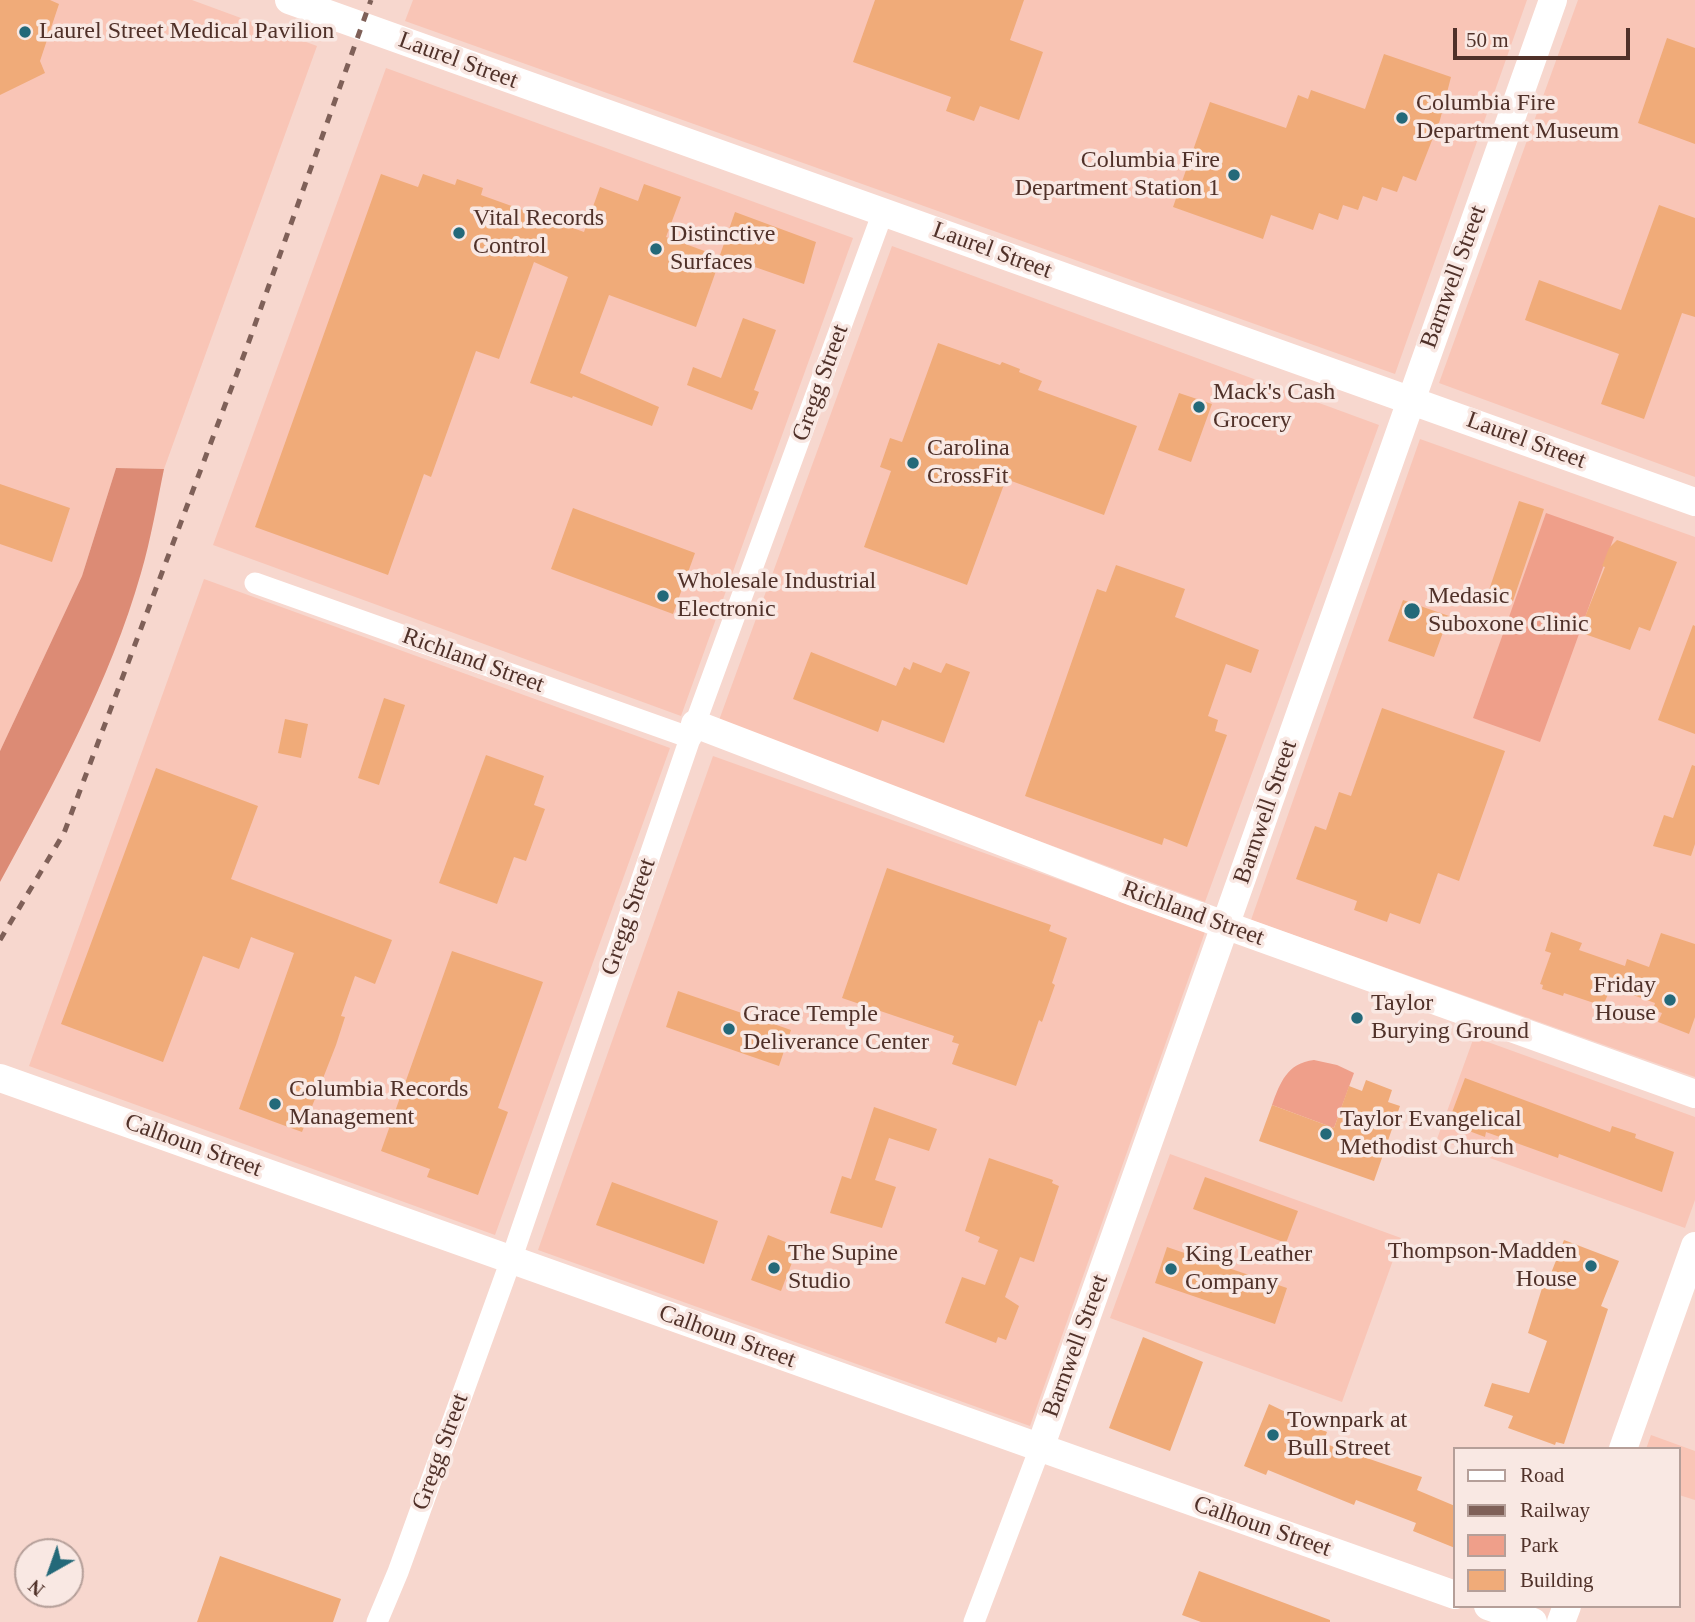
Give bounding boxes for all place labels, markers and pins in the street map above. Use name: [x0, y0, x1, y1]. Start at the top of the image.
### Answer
place label: Laurel Street Medical Pavilion: [39, 18, 334, 46]
marker: Laurel Street Medical Pavilion: [17, 24, 33, 40]
place label: Columbia Fire Department Museum: [1416, 90, 1619, 146]
marker: Columbia Fire Department Museum: [1394, 110, 1410, 126]
place label: Columbia Fire Department Station 1: [1015, 147, 1220, 203]
marker: Columbia Fire Department Station 1: [1226, 167, 1242, 183]
place label: Vital Records Control: [473, 205, 604, 261]
place label: Distinctive Surfaces: [670, 221, 775, 277]
marker: Vital Records Control: [451, 225, 467, 241]
marker: Distinctive Surfaces: [648, 241, 664, 257]
place label: Mack's Cash Grocery: [1213, 379, 1335, 435]
marker: Mack's Cash Grocery: [1191, 399, 1207, 415]
place label: Carolina CrossFit: [927, 435, 1010, 491]
marker: Carolina CrossFit: [905, 455, 921, 471]
place label: Wholesale Industrial Electronic: [677, 568, 876, 624]
place label: Medasic Suboxone Clinic: [1428, 583, 1589, 639]
marker: Wholesale Industrial Electronic: [655, 588, 671, 604]
marker: Medasic Suboxone Clinic: [1402, 601, 1422, 621]
place label: Friday House: [1593, 972, 1656, 1028]
place label: Taylor Burying Ground: [1371, 990, 1529, 1046]
marker: Friday House: [1662, 992, 1678, 1008]
place label: Grace Temple Deliverance Center: [743, 1001, 929, 1057]
marker: Taylor Burying Ground: [1349, 1010, 1365, 1026]
marker: Grace Temple Deliverance Center: [721, 1021, 737, 1037]
place label: Columbia Records Management: [289, 1076, 468, 1132]
marker: Columbia Records Management: [267, 1096, 283, 1112]
place label: Taylor Evangelical Methodist Church: [1340, 1106, 1522, 1162]
marker: Taylor Evangelical Methodist Church: [1318, 1126, 1334, 1142]
place label: Thompson-Madden House: [1388, 1238, 1577, 1294]
place label: The Supine Studio: [788, 1240, 898, 1296]
place label: King Leather Company: [1185, 1241, 1312, 1297]
marker: Thompson-Madden House: [1583, 1258, 1599, 1274]
marker: The Supine Studio: [766, 1260, 782, 1276]
marker: King Leather Company: [1163, 1261, 1179, 1277]
place label: Townpark at Bull Street: [1287, 1407, 1407, 1463]
marker: Townpark at Bull Street: [1265, 1427, 1281, 1443]

